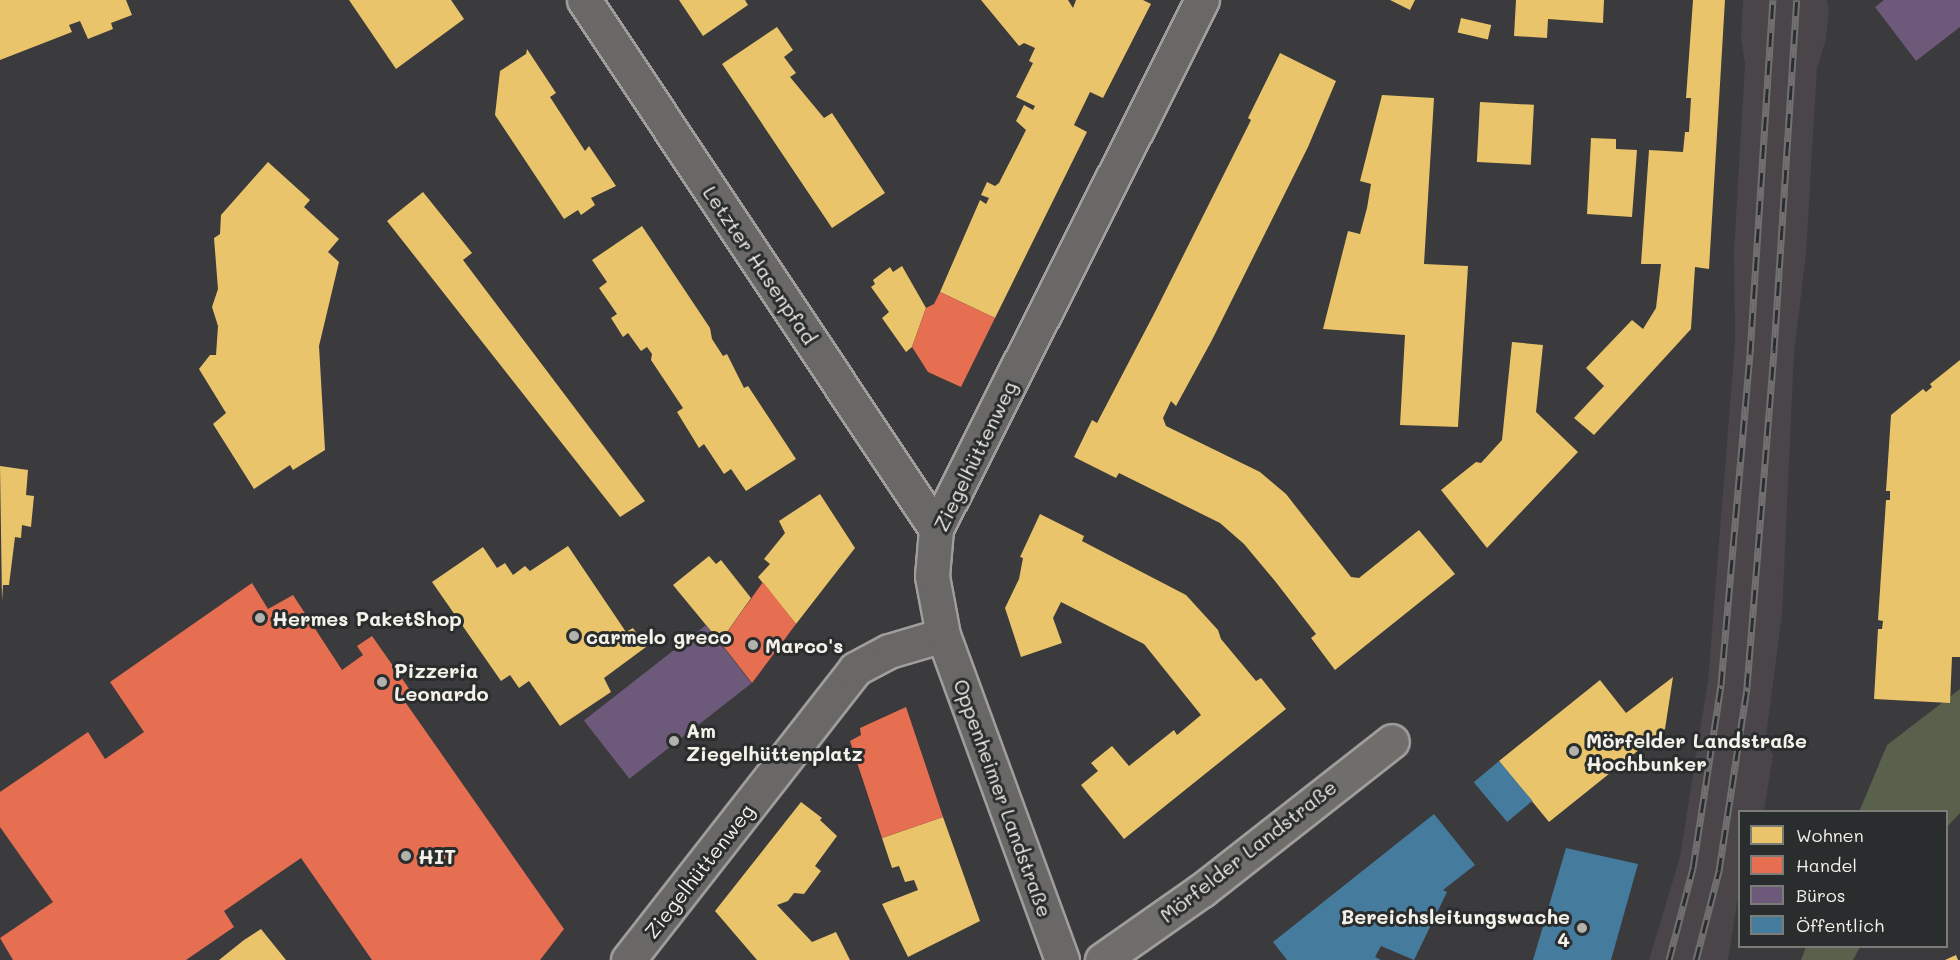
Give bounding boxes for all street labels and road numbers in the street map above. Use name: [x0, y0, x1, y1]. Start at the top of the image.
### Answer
street label: Letzter Hasenpfad: [698, 181, 822, 349]
street label: Ziegelhüttenweg: [928, 377, 1022, 535]
street label: Oppenheimer Landstraße: [949, 676, 1057, 920]
street label: Mörfelder Landstraße: [1155, 775, 1341, 927]
street label: Ziegelhüttenweg: [639, 799, 759, 943]

